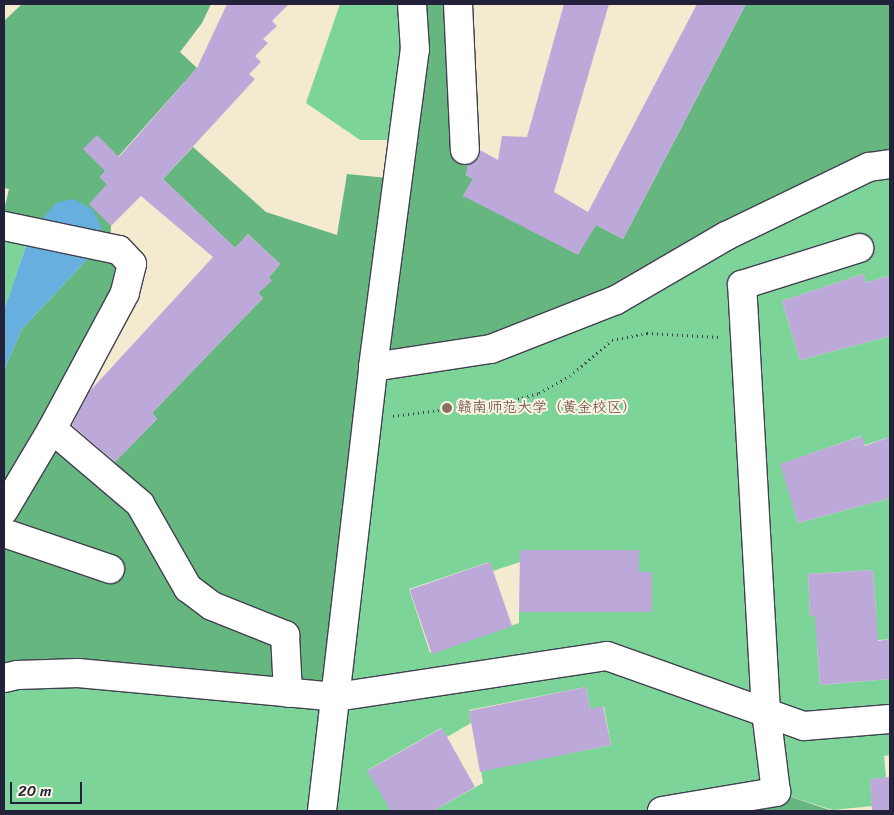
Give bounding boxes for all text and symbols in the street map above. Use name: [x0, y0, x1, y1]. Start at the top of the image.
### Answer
place label: 赣南师范大学（黄金校区）: [457, 399, 637, 417]
marker: 赣南师范大学（黄金校区）: [441, 402, 453, 414]
scale bar: [12, 772, 85, 804]
text: 20 m: [18, 778, 52, 804]

